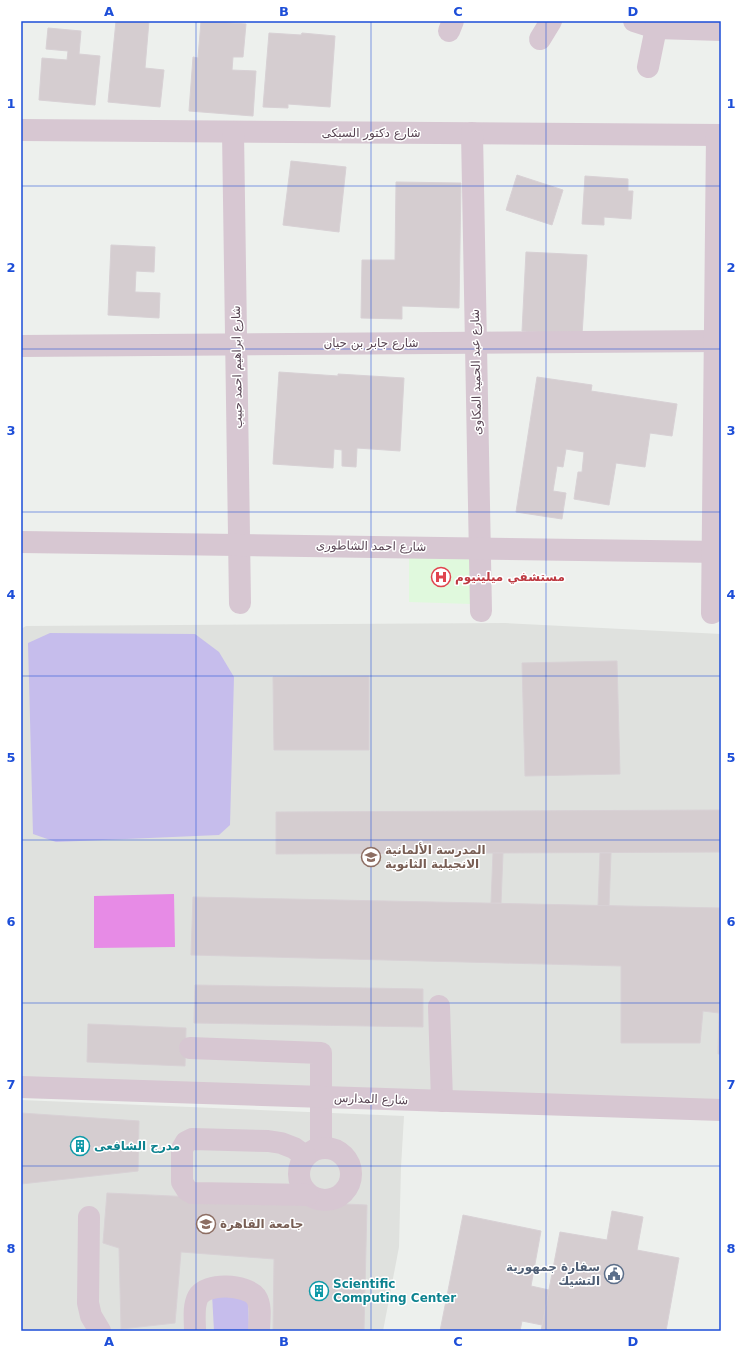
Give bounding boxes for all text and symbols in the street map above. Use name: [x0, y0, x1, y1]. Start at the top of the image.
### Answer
text: A: [104, 4, 114, 19]
text: B: [279, 4, 289, 19]
text: C: [453, 4, 463, 19]
text: D: [628, 4, 639, 19]
text: 1: [6, 96, 16, 111]
text: 1: [726, 96, 736, 111]
street label: شارع دكتور السبكى: [322, 126, 420, 141]
text: 2: [6, 260, 16, 275]
text: 2: [726, 260, 736, 275]
street label: شارع ابراهيم احمد حبيب: [229, 305, 246, 429]
street label: شارع عبد الحميد المكاوى: [468, 309, 485, 435]
street label: شارع جابر بن حيان: [323, 336, 419, 351]
text: 3: [6, 423, 16, 438]
text: 3: [726, 423, 736, 438]
street label: شارع احمد الشاطورى: [316, 538, 426, 555]
hospital icon: مستشفي ميلينيوم: [430, 566, 452, 588]
place label: مستشفي ميلينيوم: [455, 570, 565, 585]
text: 4: [6, 587, 16, 602]
text: 4: [726, 587, 736, 602]
text: 5: [6, 750, 16, 765]
text: 5: [726, 750, 736, 765]
place label: المدرسة الألمانية الانجيلية الثانوية: [385, 842, 486, 872]
school or university icon: المدرسة الألمانية الانجيلية الثانوية: [360, 846, 382, 868]
text: 6: [6, 914, 16, 929]
text: 6: [726, 914, 736, 929]
text: 7: [6, 1077, 16, 1092]
text: 7: [726, 1077, 736, 1092]
street label: شارع المدارس: [334, 1091, 408, 1108]
building icon: مدرج الشافعى: [69, 1135, 91, 1157]
place label: مدرج الشافعى: [94, 1139, 180, 1153]
school or university icon: جامعة القاهرة: [195, 1213, 217, 1235]
place label: جامعة القاهرة: [220, 1217, 303, 1231]
text: 8: [6, 1241, 16, 1256]
text: 8: [726, 1241, 736, 1256]
place label: سفارة جمهورية التشيك: [506, 1260, 600, 1288]
public building icon: سفارة جمهورية التشيك: [603, 1263, 625, 1285]
place label: Scientific Computing Center: [333, 1277, 456, 1305]
building icon: Scientific Computing Center: [308, 1280, 330, 1302]
text: A: [104, 1334, 114, 1349]
text: B: [279, 1334, 289, 1349]
text: C: [453, 1334, 463, 1349]
text: D: [628, 1334, 639, 1349]

